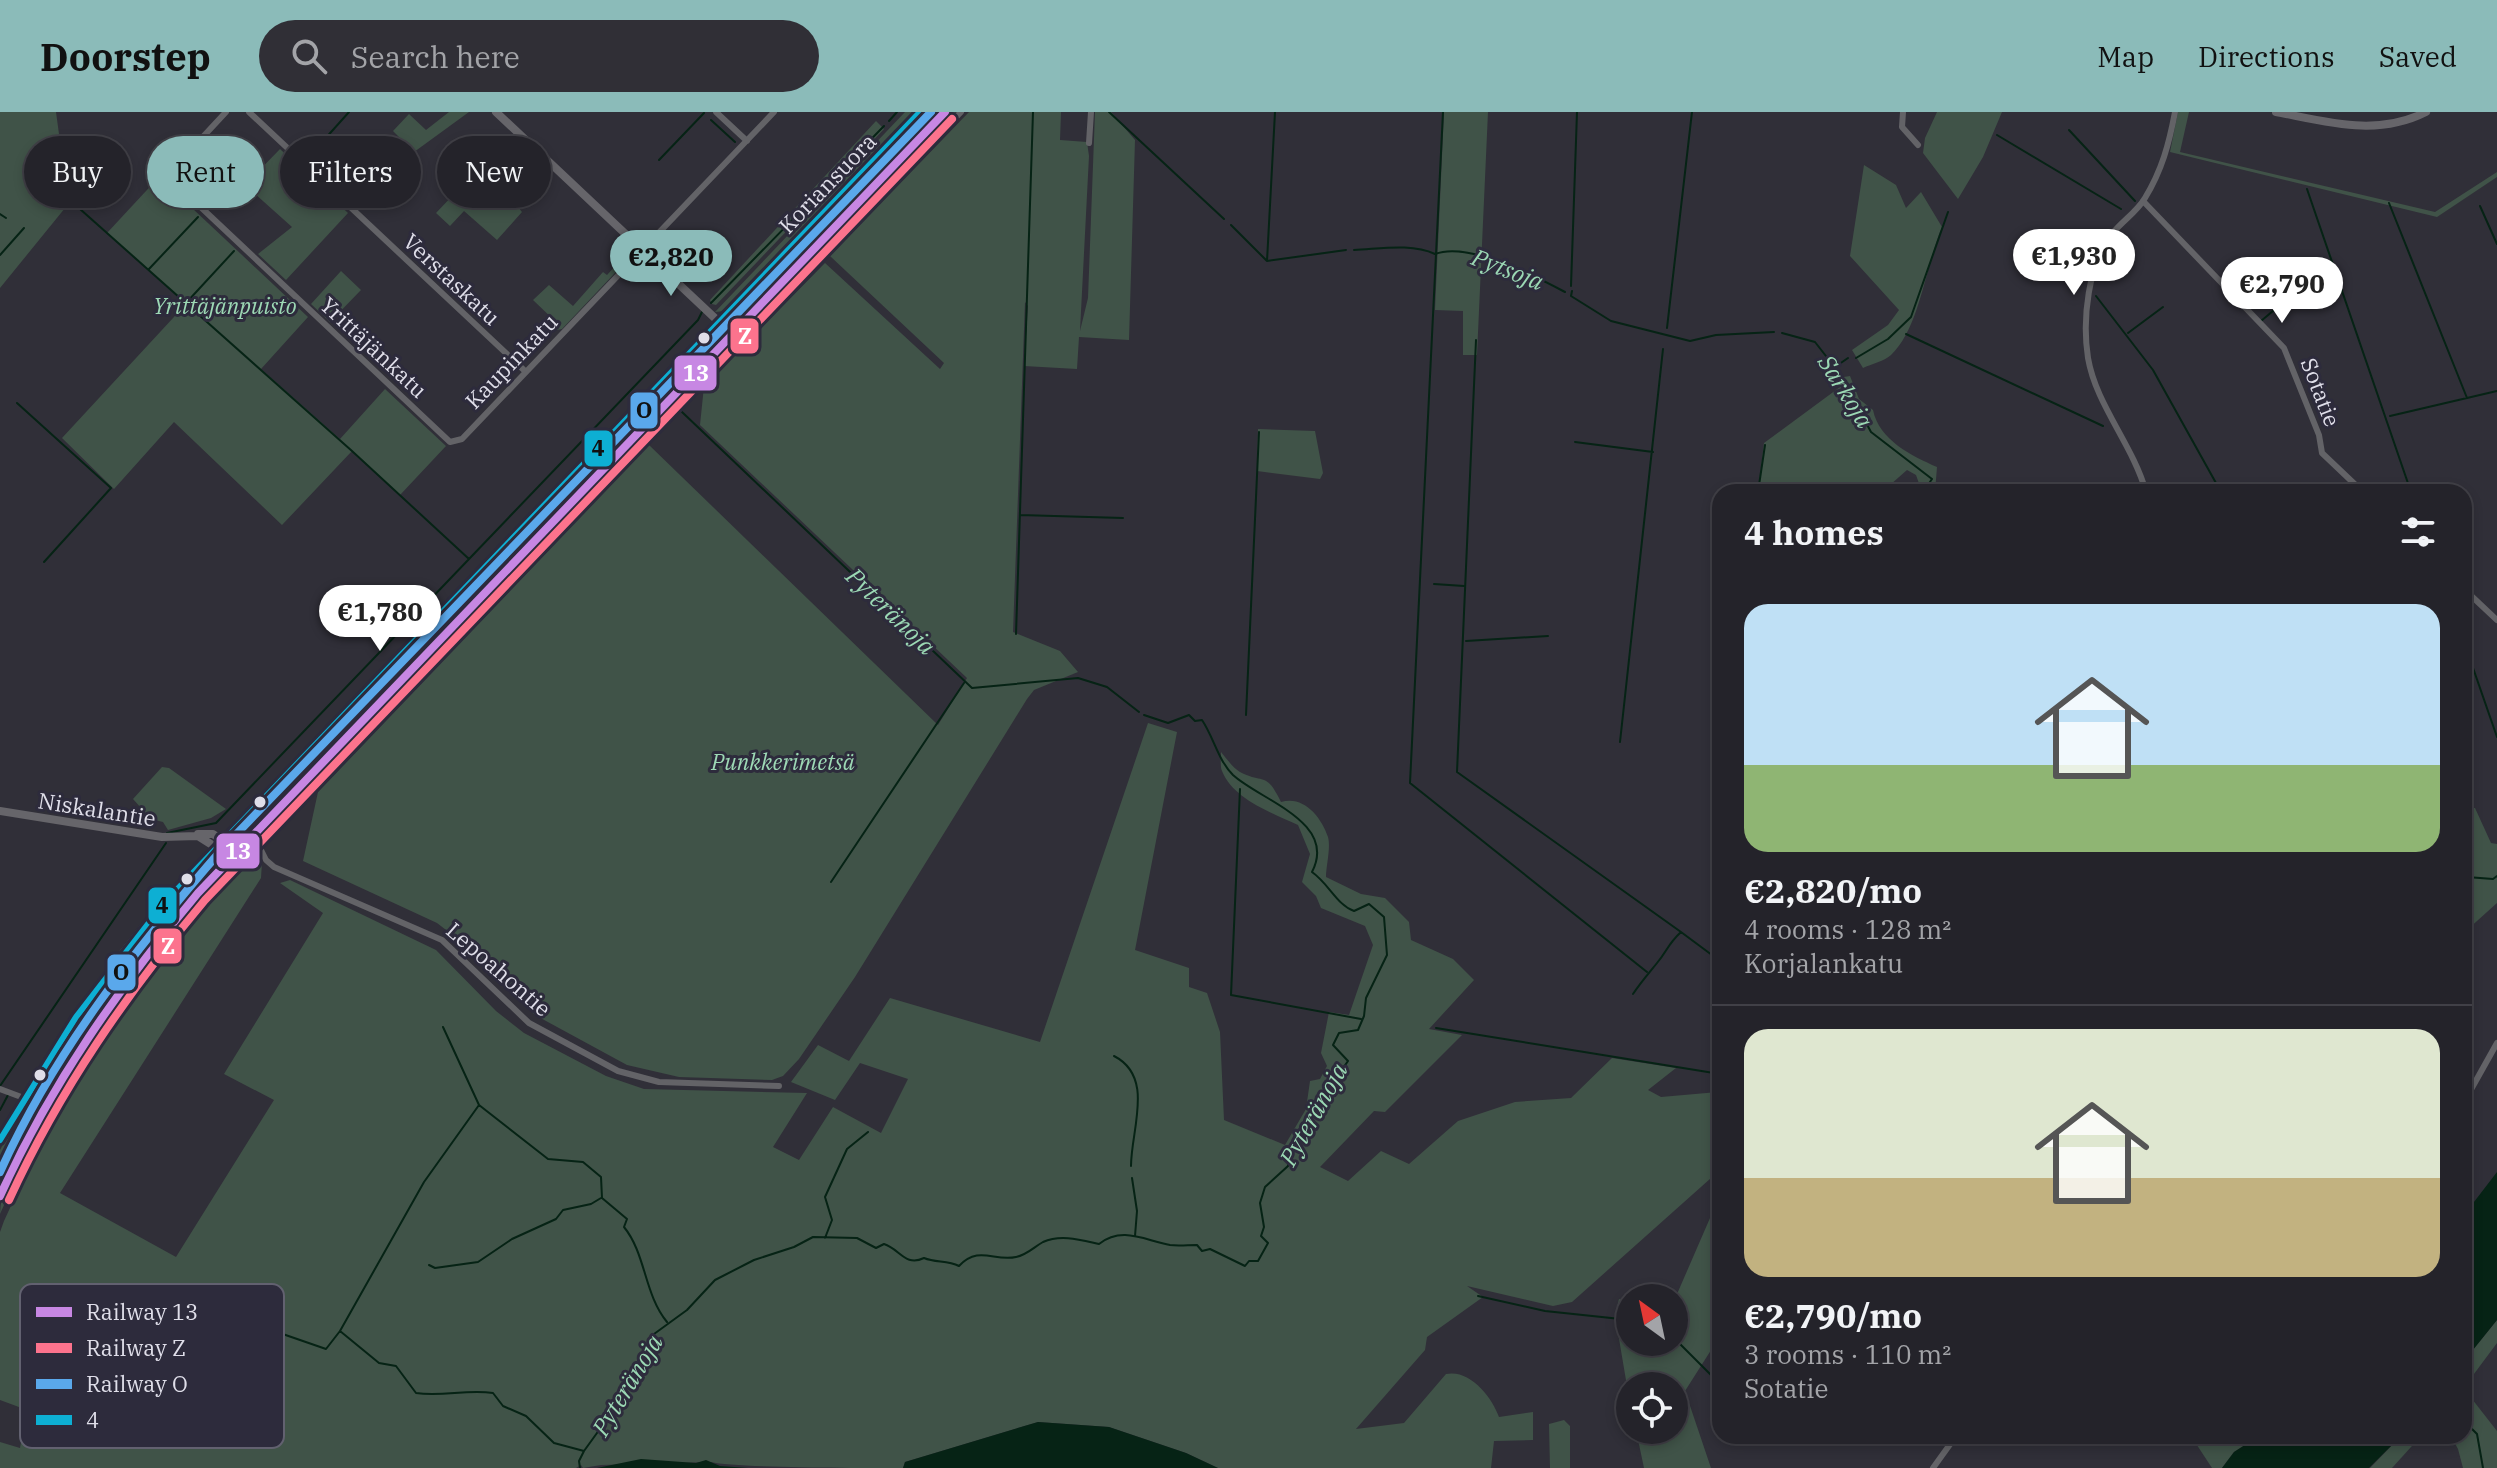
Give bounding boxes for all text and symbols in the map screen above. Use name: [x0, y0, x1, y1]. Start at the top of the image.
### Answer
search box: [259, 20, 819, 92]
text: Doorstep: [40, 32, 211, 81]
icon: search: [287, 34, 331, 78]
text: Search here: [351, 37, 520, 76]
text: Map: [2097, 38, 2154, 75]
text: Directions: [2198, 38, 2335, 75]
text: Saved: [2379, 38, 2457, 75]
street label: Koriansuora: [772, 127, 882, 239]
chip: Buy: [24, 136, 131, 208]
chip: Rent: [147, 136, 264, 208]
chip: Filters: [280, 136, 421, 208]
chip: New: [437, 136, 551, 208]
street label: Verstaskatu: [397, 227, 507, 331]
pin: €1,930: [2009, 229, 2139, 297]
pin: €2,820: [606, 230, 736, 298]
text: €1,930: [2031, 238, 2117, 272]
text: €2,820: [628, 239, 714, 273]
water label: Pytsoja: [1467, 240, 1548, 297]
pin: €2,790: [2217, 257, 2347, 325]
text: €2,790: [2239, 266, 2325, 300]
street label: Yrittäjänkatu: [315, 290, 433, 404]
park label: Yrittäjänpuisto: [153, 291, 297, 320]
street label: Kaupinkatu: [458, 307, 564, 415]
line badge: Z: [729, 317, 760, 355]
text: Z: [738, 321, 752, 350]
unlabelled marker: [696, 330, 712, 346]
water label: Sarkoja: [1810, 347, 1881, 434]
street label: Sotatie: [2295, 353, 2347, 431]
line badge: 13: [673, 354, 718, 392]
text: 13: [683, 358, 709, 387]
line badge: O: [629, 391, 659, 430]
text: O: [636, 395, 652, 424]
line badge: 4: [583, 429, 614, 468]
text: 4: [591, 433, 605, 462]
text: 4 homes: [1744, 510, 1884, 554]
icon: filters: [2396, 510, 2440, 554]
water label: Pyteränoja: [839, 560, 943, 662]
pin: €1,780: [315, 585, 445, 653]
text: €1,780: [337, 594, 423, 628]
icon: home: [2020, 656, 2164, 800]
park label: Punkkerimetsä: [710, 747, 855, 776]
street label: Niskalantie: [36, 785, 158, 833]
unlabelled marker: [252, 794, 268, 810]
line badge: 13: [215, 832, 261, 870]
text: 13: [225, 836, 251, 865]
text: €2,820/mo: [1744, 868, 1922, 912]
unlabelled marker: [179, 871, 195, 887]
line badge: 4: [147, 886, 178, 925]
text: 4: [155, 890, 169, 919]
text: 4 rooms · 128 m²: [1744, 912, 1951, 946]
street label: Lepoahontie: [440, 915, 558, 1023]
line badge: Z: [152, 927, 183, 965]
text: Z: [161, 931, 175, 960]
text: Korjalankatu: [1744, 946, 1903, 980]
line badge: O: [106, 953, 137, 992]
text: O: [113, 957, 129, 986]
water label: Pyteränoja: [1271, 1057, 1354, 1172]
unlabelled marker: [32, 1067, 48, 1083]
icon: home: [2020, 1081, 2164, 1225]
legend: [20, 1284, 284, 1448]
north arrow: [1616, 1284, 1688, 1356]
map controls: [1616, 1284, 1688, 1444]
text: €2,790/mo: [1744, 1293, 1922, 1337]
text: Railway 13: [86, 1297, 198, 1326]
water label: Pyteränoja: [584, 1328, 670, 1442]
text: Railway Z: [86, 1333, 186, 1362]
text: 3 rooms · 110 m²: [1744, 1337, 1951, 1371]
text: Railway O: [86, 1369, 188, 1398]
text: Sotatie: [1744, 1371, 1828, 1405]
button: locate: [1616, 1372, 1688, 1444]
text: 4: [86, 1405, 99, 1434]

